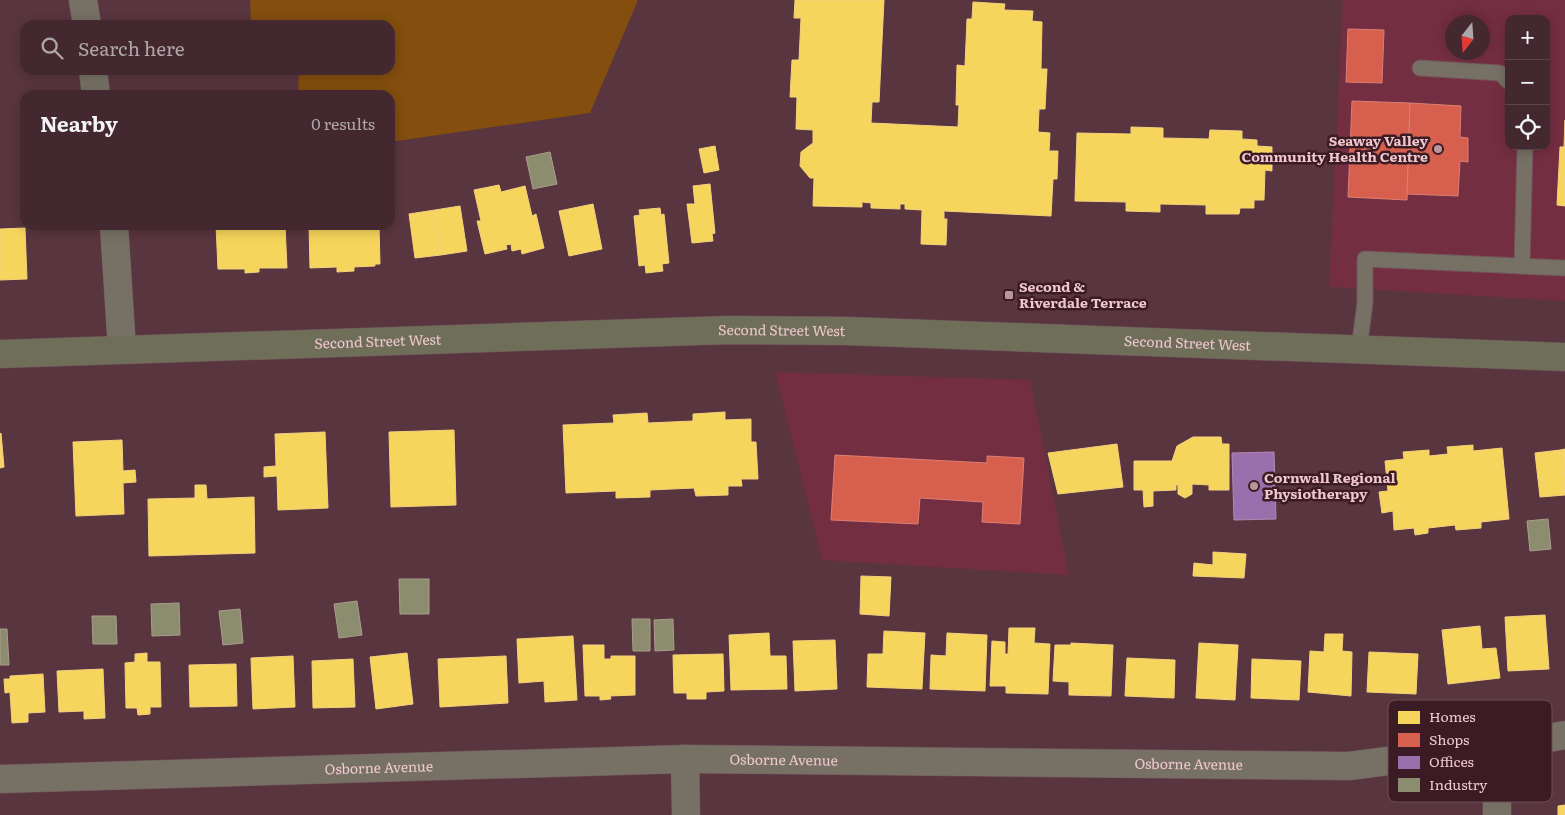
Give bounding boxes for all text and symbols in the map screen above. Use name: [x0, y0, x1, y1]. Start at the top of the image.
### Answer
north arrow: [1445, 15, 1490, 60]
map controls: [1505, 15, 1550, 150]
button: +: [1505, 15, 1550, 60]
search box: [20, 20, 395, 75]
icon: search: [38, 34, 66, 62]
text: Search here: [78, 34, 185, 62]
button: −: [1505, 60, 1550, 105]
button: locate: [1505, 105, 1550, 150]
text: Nearby: [40, 107, 118, 138]
text: 0 results: [311, 111, 375, 135]
place label: Seaway Valley Community Health Centre: [1241, 130, 1428, 166]
marker: Seaway Valley Community Health Centre: [1432, 143, 1444, 155]
place label: Second & Riverdale Terrace: [1019, 276, 1147, 312]
marker: Second & Riverdale Terrace: [1003, 289, 1015, 301]
street label: Second Street West: [718, 319, 846, 340]
street label: Second Street West: [314, 328, 442, 353]
street label: Second Street West: [1124, 330, 1252, 355]
place label: Cornwall Regional Physiotherapy: [1264, 467, 1396, 503]
marker: Cornwall Regional Physiotherapy: [1248, 480, 1260, 492]
legend: [1388, 700, 1552, 802]
text: Homes: [1429, 706, 1476, 726]
text: Shops: [1429, 729, 1469, 749]
street label: Osborne Avenue: [729, 748, 838, 770]
text: Offices: [1429, 751, 1474, 771]
street label: Osborne Avenue: [1134, 753, 1243, 774]
street label: Osborne Avenue: [324, 755, 433, 779]
text: Industry: [1429, 774, 1488, 794]

